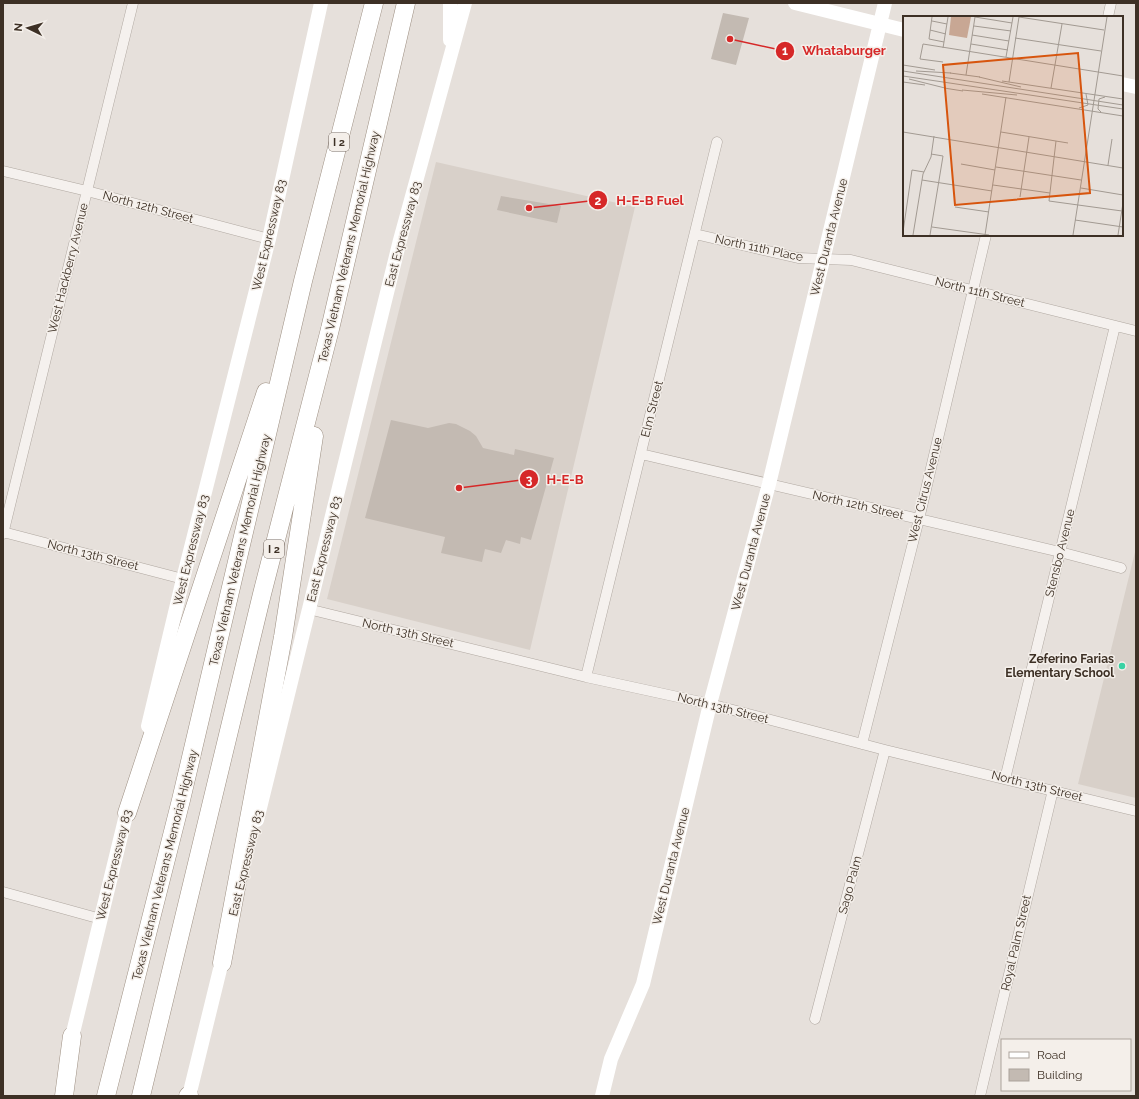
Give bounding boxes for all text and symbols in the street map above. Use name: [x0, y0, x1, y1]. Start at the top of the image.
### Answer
north arrow: [8, 8, 48, 48]
inset map: [903, 16, 1123, 236]
text: N: [12, 22, 25, 32]
callout: Whataburger: [775, 38, 894, 63]
text: Whataburger: [802, 43, 886, 58]
text: 1: [782, 44, 788, 58]
street label: Texas Vietnam Veterans Memorial Highway: [315, 129, 383, 364]
road number: I 2: [329, 133, 349, 151]
street label: West Duranta Avenue: [808, 177, 850, 297]
street label: West Expressway 83: [249, 178, 289, 292]
street label: East Expressway 83: [382, 180, 424, 288]
street label: North 12th Street: [101, 188, 195, 226]
callout: H-E-B Fuel: [588, 188, 692, 213]
text: H-E-B Fuel: [616, 193, 685, 208]
text: 2: [595, 194, 602, 208]
street label: West Hackberry Avenue: [45, 201, 91, 335]
street label: North 11th Place: [714, 232, 804, 264]
street label: North 11th Street: [934, 274, 1026, 310]
street label: Elm Street: [638, 379, 666, 439]
street label: Texas Vietnam Veterans Memorial Highway: [206, 432, 274, 667]
street label: West Citrus Avenue: [905, 436, 945, 544]
callout: H-E-B: [519, 467, 592, 492]
text: H-E-B: [546, 472, 584, 487]
text: 3: [526, 473, 533, 487]
street label: North 12th Street: [811, 488, 905, 522]
street label: West Duranta Avenue: [729, 492, 773, 612]
street label: West Expressway 83: [170, 493, 212, 607]
street label: East Expressway 83: [304, 495, 344, 603]
street label: Stensbo Avenue: [1042, 508, 1078, 598]
street label: North 13th Street: [46, 537, 140, 573]
road number: I 2: [264, 540, 284, 558]
street label: North 13th Street: [361, 616, 455, 650]
place label: Zeferino Farias Elementary School: [1005, 652, 1114, 680]
marker: Zeferino Farias Elementary School: [1117, 661, 1127, 671]
street label: North 13th Street: [676, 690, 770, 726]
street label: Texas Vietnam Veterans Memorial Highway: [129, 747, 201, 982]
street label: North 13th Street: [990, 768, 1084, 804]
street label: West Duranta Avenue: [650, 806, 692, 926]
street label: West Expressway 83: [93, 808, 135, 922]
street label: East Expressway 83: [226, 809, 266, 917]
street label: Sago Palm: [836, 854, 864, 916]
street label: Royal Palm Street: [998, 894, 1034, 992]
legend: [1001, 1039, 1131, 1091]
text: Road: [1037, 1048, 1066, 1062]
text: Building: [1037, 1068, 1083, 1082]

